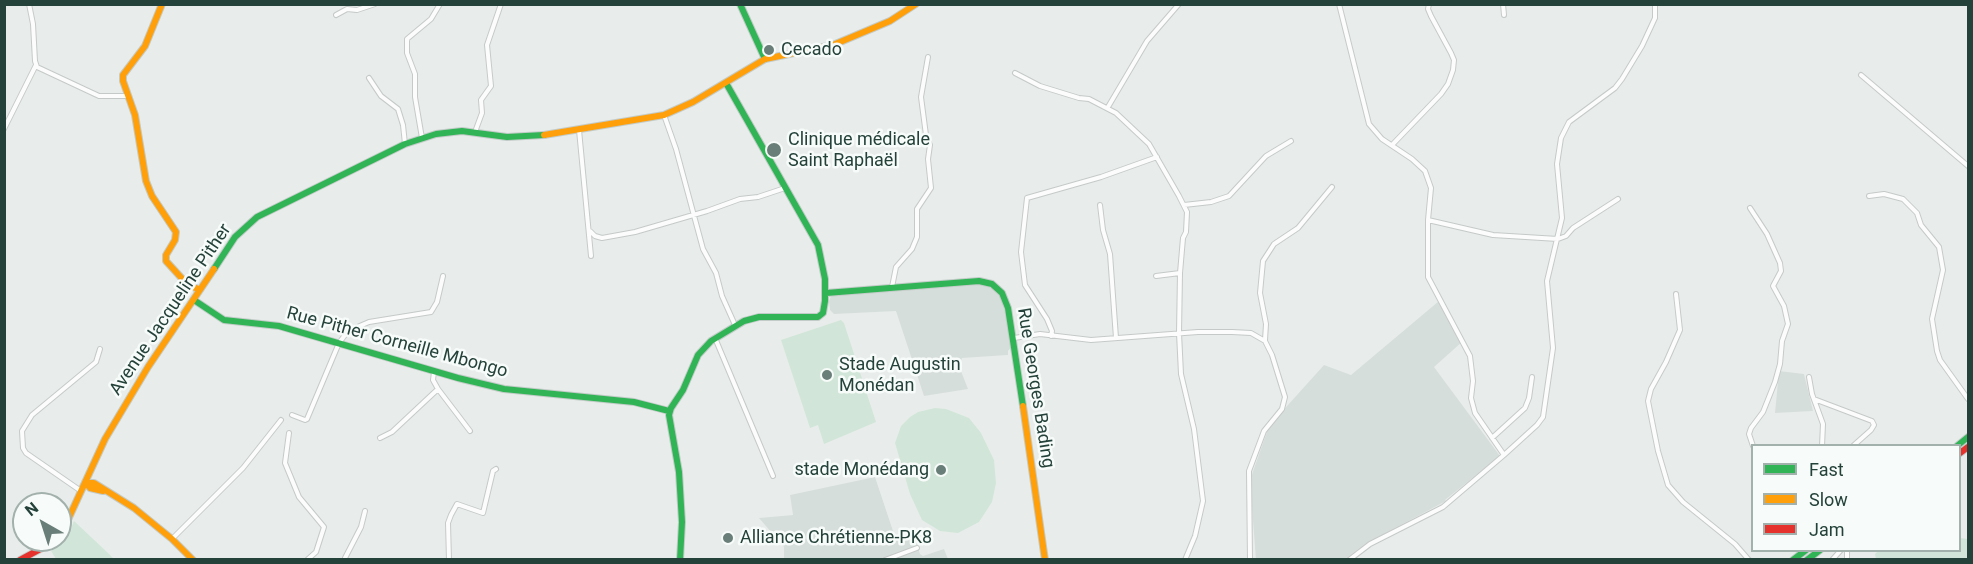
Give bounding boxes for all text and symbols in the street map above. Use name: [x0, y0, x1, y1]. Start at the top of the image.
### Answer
place label: Cecado: [781, 39, 842, 61]
marker: Cecado: [762, 43, 776, 57]
place label: Clinique médicale Saint Raphaël: [788, 129, 930, 172]
marker: Clinique médicale Saint Raphaël: [765, 141, 783, 159]
street label: Avenue Jacqueline Pither: [106, 220, 236, 400]
street label: Rue Pither Corneille Mbongo: [284, 303, 510, 383]
street label: Rue Georges Bading: [1012, 306, 1058, 470]
place label: Stade Augustin Monédan: [839, 354, 961, 397]
marker: Stade Augustin Monédan: [820, 368, 834, 382]
legend: [1751, 444, 1961, 552]
place label: stade Monédang: [794, 459, 929, 481]
text: Fast: [1809, 459, 1844, 480]
marker: stade Monédang: [934, 463, 948, 477]
text: Slow: [1809, 489, 1848, 510]
north arrow: [12, 492, 72, 552]
text: N: [21, 498, 42, 520]
text: Jam: [1809, 519, 1845, 540]
place label: Alliance Chrétienne-PK8: [740, 527, 932, 549]
marker: Alliance Chrétienne-PK8: [721, 531, 735, 545]

